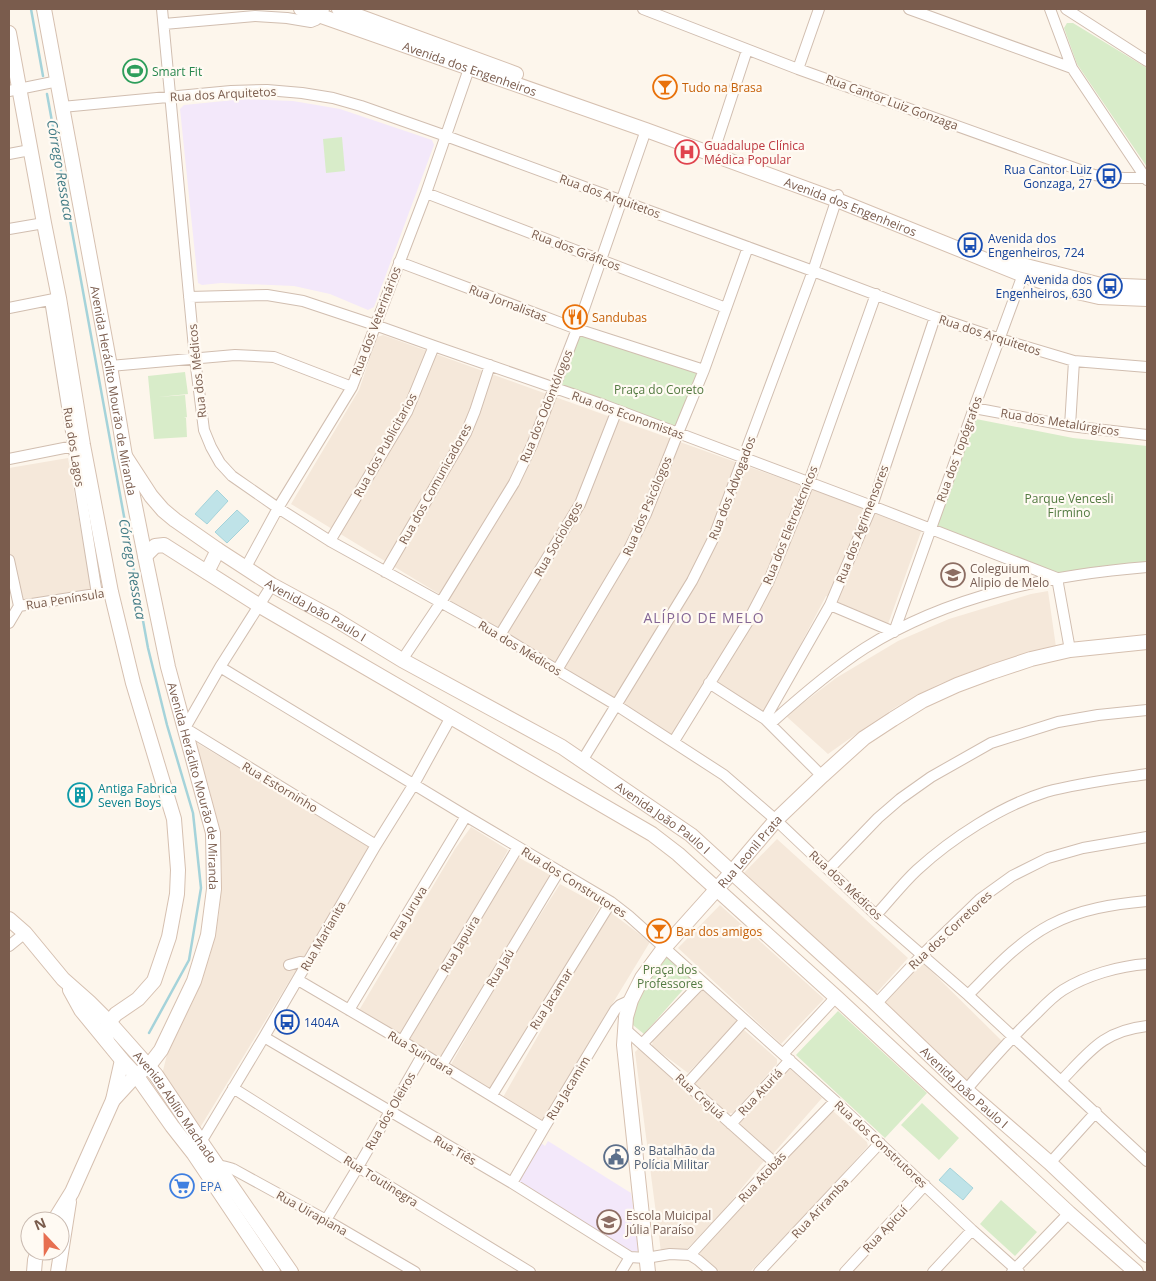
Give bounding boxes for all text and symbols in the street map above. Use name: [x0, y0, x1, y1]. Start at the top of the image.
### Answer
street label: Avenida dos Engenheiros: [401, 37, 539, 100]
sports icon: Smart Fit: [122, 58, 148, 84]
place label: Smart Fit: [152, 63, 202, 80]
street label: Rua Cantor Luiz Gonzaga: [823, 70, 961, 134]
bar icon: Tudo na Brasa: [652, 74, 678, 100]
place label: Tudo na Brasa: [682, 79, 763, 96]
street label: Rua dos Arquitetos: [169, 83, 277, 105]
water label: Córrego Ressaca: [43, 118, 79, 222]
place label: Guadalupe Clínica Médica Popular: [704, 137, 805, 168]
hospital icon: Guadalupe Clínica Médica Popular: [674, 139, 700, 165]
place label: Rua Cantor Luiz Gonzaga, 27: [1004, 161, 1092, 192]
bus stop icon: Rua Cantor Luiz Gonzaga, 27: [1096, 163, 1122, 189]
street label: Rua dos Arquitetos: [557, 170, 663, 222]
street label: Avenida dos Engenheiros: [782, 173, 920, 240]
street label: Rua dos Gráficos: [529, 225, 623, 275]
place label: Avenida dos Engenheiros, 724: [988, 230, 1085, 261]
bus stop icon: Avenida dos Engenheiros, 724: [957, 232, 983, 258]
street label: Rua dos Veterinários: [347, 264, 405, 378]
place label: Avenida dos Engenheiros, 630: [996, 271, 1092, 302]
bus stop icon: Avenida dos Engenheiros, 630: [1097, 273, 1123, 299]
street label: Rua Jornalistas: [467, 280, 550, 326]
street label: Avenida Heráclito Mourão de Miranda: [87, 284, 141, 497]
restaurant icon: Sandubas: [562, 304, 588, 330]
place label: Sandubas: [592, 309, 647, 326]
street label: Rua dos Arquitetos: [937, 310, 1043, 360]
street label: Rua dos Médicos: [184, 323, 210, 419]
street label: Rua dos Odontólogos: [516, 347, 577, 465]
park label: Praça do Coreto: [614, 381, 704, 398]
street label: Rua dos Economistas: [569, 387, 687, 443]
street label: Rua dos Publicitarios: [349, 390, 421, 500]
street label: Rua dos Topógrafos: [932, 393, 986, 504]
street label: Rua dos Metalúrgicos: [999, 404, 1121, 440]
street label: Rua dos Lagos: [59, 406, 89, 488]
street label: Rua dos Comunicadores: [395, 420, 476, 548]
street label: Rua dos Advogados: [704, 434, 760, 542]
street label: Rua dos Psicólogos: [618, 453, 676, 558]
street label: Rua dos Agrimensores: [832, 462, 893, 586]
street label: Rua dos Eletrotécnicos: [758, 463, 822, 587]
park label: Parque Vencesli Firmino: [1025, 490, 1113, 521]
street label: Rua Sociologos: [530, 498, 587, 580]
water label: Córrego Ressaca: [115, 517, 151, 621]
place label: Coleguium Alipio de Melo: [970, 560, 1049, 591]
school or university icon: Coleguium Alipio de Melo: [940, 562, 966, 588]
street label: Avenida João Paulo I: [262, 574, 370, 645]
street label: Rua Península: [25, 584, 105, 614]
district label: ALÍPIO DE MELO: [643, 608, 765, 627]
street label: Rua dos Médicos: [475, 616, 565, 680]
street label: Avenida Heráclito Mourão de Miranda: [164, 680, 223, 890]
street label: Rua Estorninho: [239, 758, 321, 816]
street label: Avenida João Paulo I: [612, 777, 714, 857]
place label: Antiga Fabrica Seven Boys: [98, 780, 177, 811]
building icon: Antiga Fabrica Seven Boys: [67, 782, 93, 808]
street label: Rua Leonil Prata: [713, 811, 785, 891]
street label: Rua dos Construtores: [518, 843, 630, 921]
street label: Rua dos Médicos: [806, 847, 887, 924]
street label: Rua Juruva: [385, 883, 431, 943]
street label: Rua dos Corretores: [905, 887, 996, 973]
street label: Rua Marianita: [296, 898, 350, 974]
street label: Rua Japuira: [436, 912, 484, 976]
bar icon: Bar dos amigos: [646, 918, 672, 944]
place label: Bar dos amigos: [676, 923, 762, 940]
street label: Rua Jaú: [482, 946, 518, 990]
park label: Praça dos Professores: [637, 961, 703, 992]
street label: Rua Jacamar: [525, 965, 577, 1033]
bus stop icon: 1404A: [274, 1009, 300, 1035]
place label: 1404A: [304, 1014, 339, 1031]
street label: Rua Suindara: [385, 1027, 457, 1079]
street label: Avenida João Paulo I: [917, 1043, 1012, 1132]
street label: Avenida Abílio Machado: [130, 1047, 221, 1166]
street label: Rua Jacamim: [542, 1053, 594, 1123]
street label: Rua Aturiá: [734, 1065, 786, 1119]
street label: Rua dos Oleiros: [361, 1068, 419, 1153]
street label: Rua Crejuá: [672, 1069, 728, 1123]
street label: Rua dos Construtores: [831, 1096, 931, 1192]
street label: Rua Tiês: [431, 1131, 480, 1169]
place label: 8º Batalhão da Polícia Militar: [634, 1142, 715, 1173]
public building icon: 8º Batalhão da Polícia Militar: [603, 1144, 629, 1170]
street label: Rua Atobás: [734, 1148, 790, 1206]
street label: Rua Toutinegra: [340, 1151, 422, 1211]
supermarket icon: EPA: [169, 1173, 195, 1199]
street label: Rua Ariramba: [788, 1174, 852, 1242]
place label: EPA: [200, 1178, 222, 1195]
street label: Rua Uirapiana: [273, 1186, 351, 1240]
street label: Rua Apicuí: [859, 1201, 912, 1256]
place label: Escola Muicipal Júlia Paraíso: [625, 1207, 711, 1238]
school or university icon: Escola Muicipal Júlia Paraíso: [596, 1209, 622, 1235]
north arrow: [20, 1211, 70, 1261]
text: N: [31, 1213, 49, 1234]

